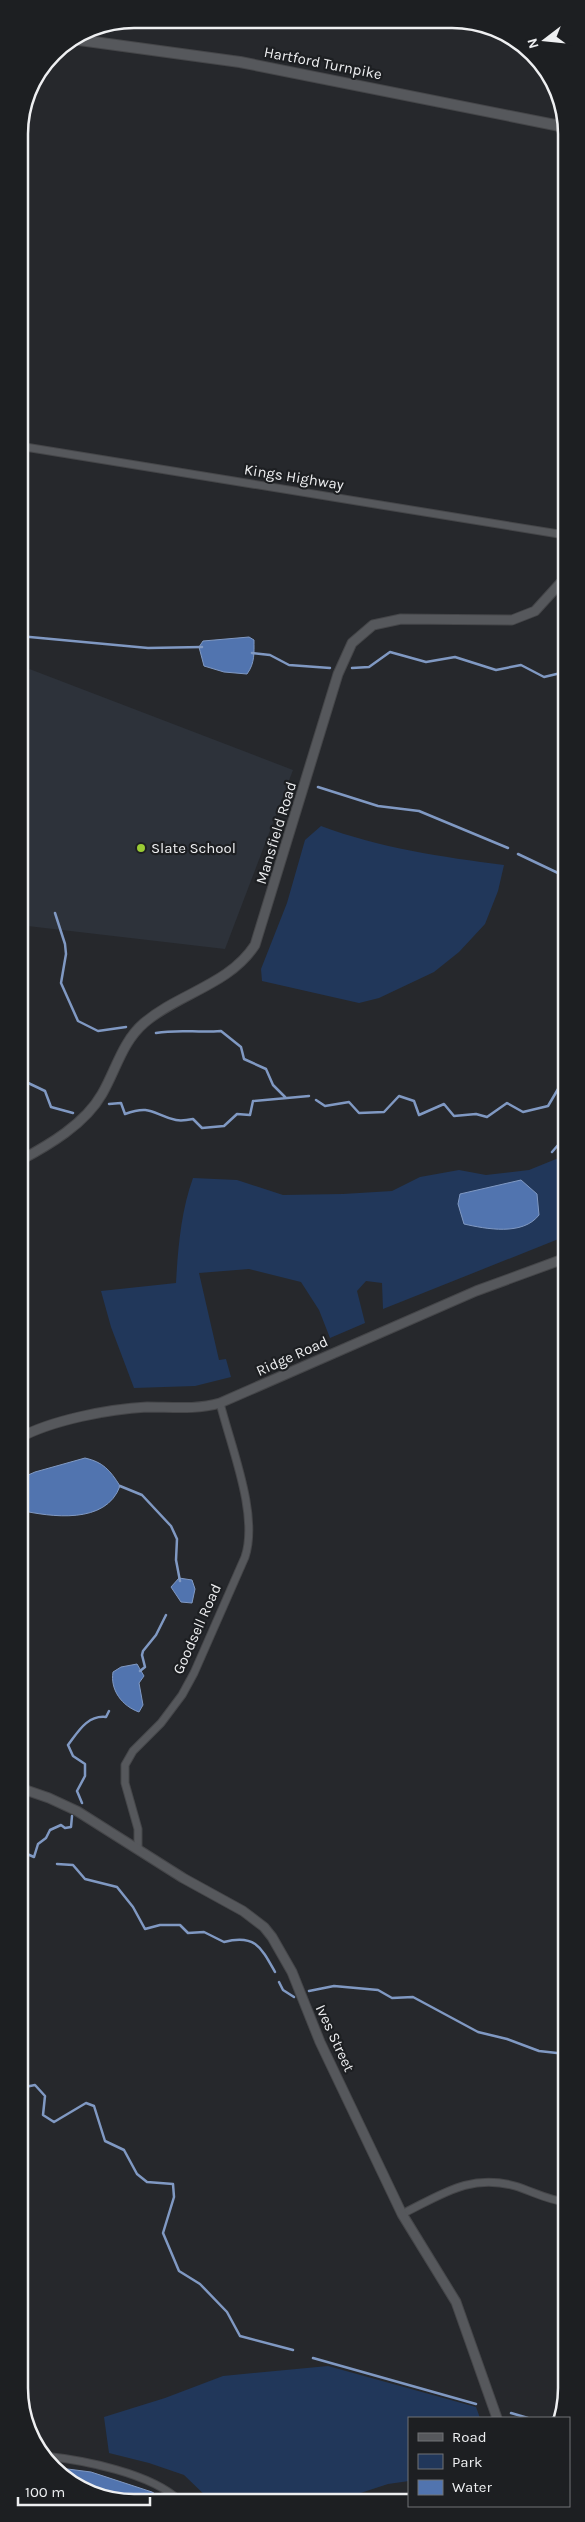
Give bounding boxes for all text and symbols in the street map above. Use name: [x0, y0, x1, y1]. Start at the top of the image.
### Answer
north arrow: [520, 15, 570, 65]
text: N: [523, 36, 543, 51]
street label: Hartford Turnpike: [262, 43, 384, 83]
street label: Kings Highway: [243, 460, 345, 494]
street label: Mansfield Road: [252, 779, 300, 887]
place label: Slate School: [151, 839, 236, 857]
marker: Slate School: [135, 842, 147, 854]
street label: Ridge Road: [253, 1332, 331, 1380]
street label: Goodsell Road: [169, 1581, 225, 1677]
street label: Ives Street: [312, 2002, 359, 2075]
legend: [408, 2417, 570, 2507]
text: Road: [452, 2428, 487, 2446]
text: Park: [452, 2453, 482, 2471]
scale bar: [18, 2474, 150, 2506]
text: Water: [452, 2478, 493, 2496]
text: 100 m: [25, 2483, 65, 2501]

